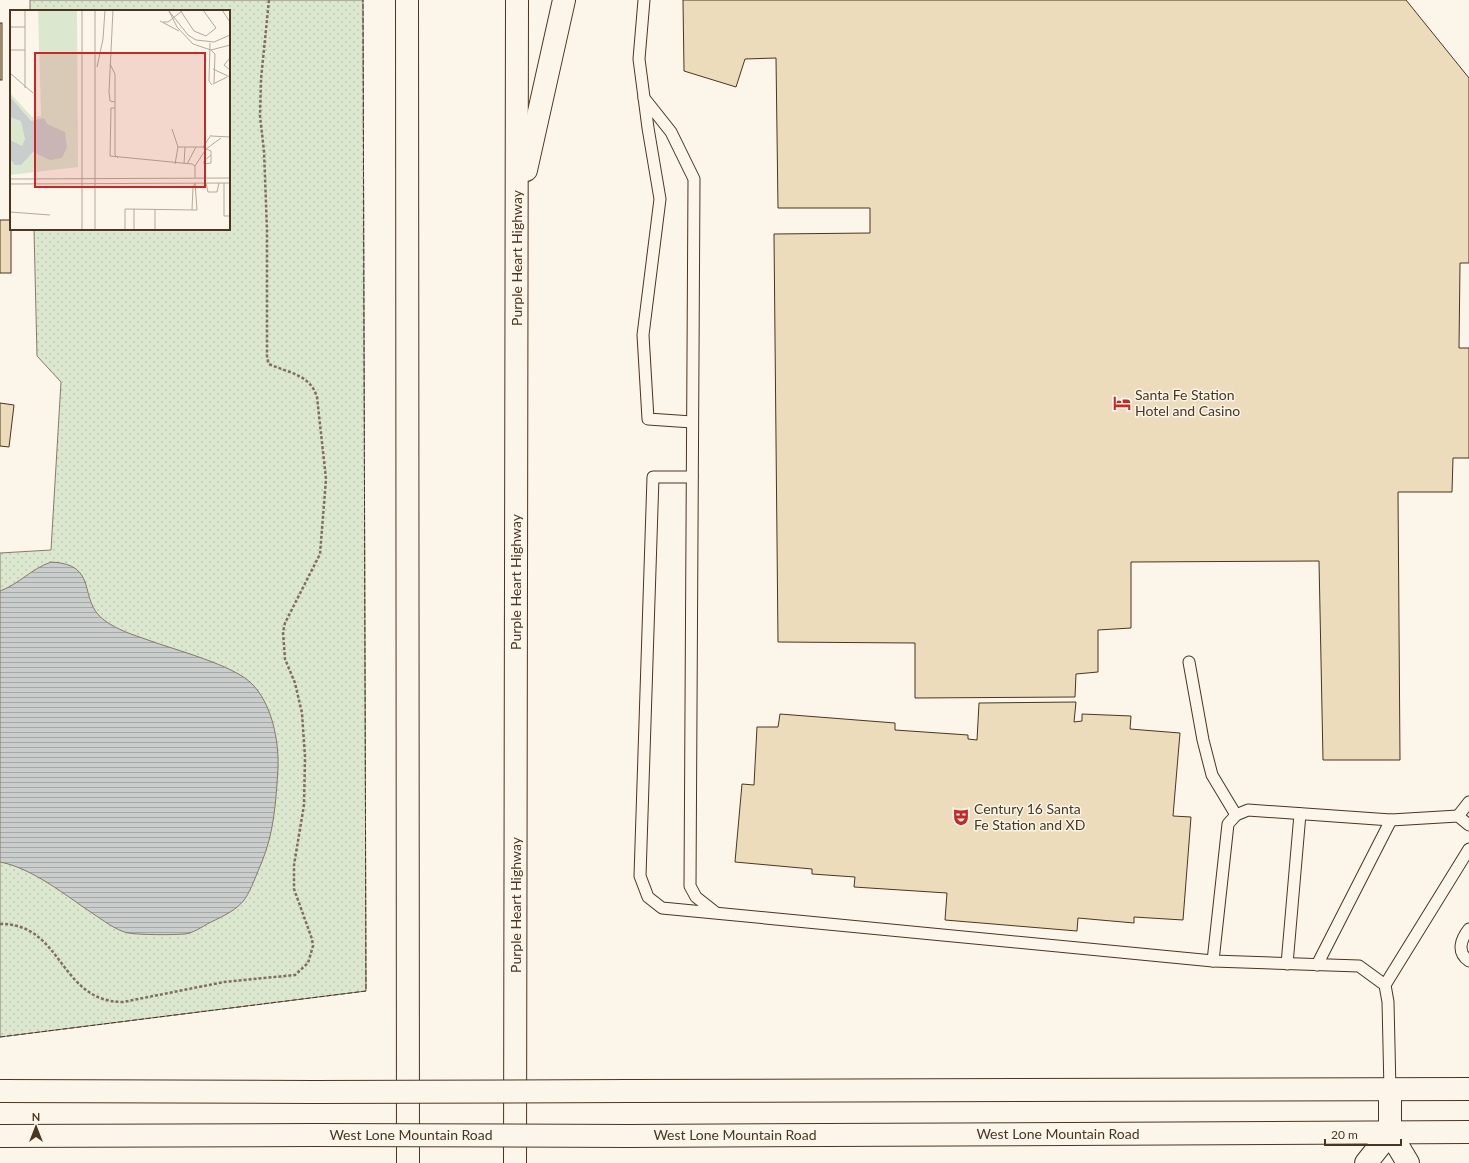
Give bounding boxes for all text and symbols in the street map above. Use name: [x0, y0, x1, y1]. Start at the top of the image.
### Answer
inset map: [10, 10, 230, 230]
street label: Purple Heart Highway: [508, 189, 525, 326]
place label: Santa Fe Station Hotel and Casino: [1135, 386, 1240, 419]
hotel icon: Santa Fe Station Hotel and Casino: [1112, 393, 1132, 413]
street label: Purple Heart Highway: [507, 513, 524, 650]
place label: Century 16 Santa Fe Station and XD: [974, 800, 1085, 833]
theatre icon: Century 16 Santa Fe Station and XD: [951, 807, 971, 827]
street label: Purple Heart Highway: [507, 836, 524, 973]
north arrow: [16, 1107, 56, 1147]
text: N: [32, 1110, 40, 1123]
scale bar: [1325, 1121, 1401, 1147]
street label: West Lone Mountain Road: [976, 1125, 1140, 1142]
street label: West Lone Mountain Road: [329, 1126, 493, 1143]
street label: West Lone Mountain Road: [653, 1126, 817, 1143]
text: 20 m: [1331, 1127, 1358, 1142]

